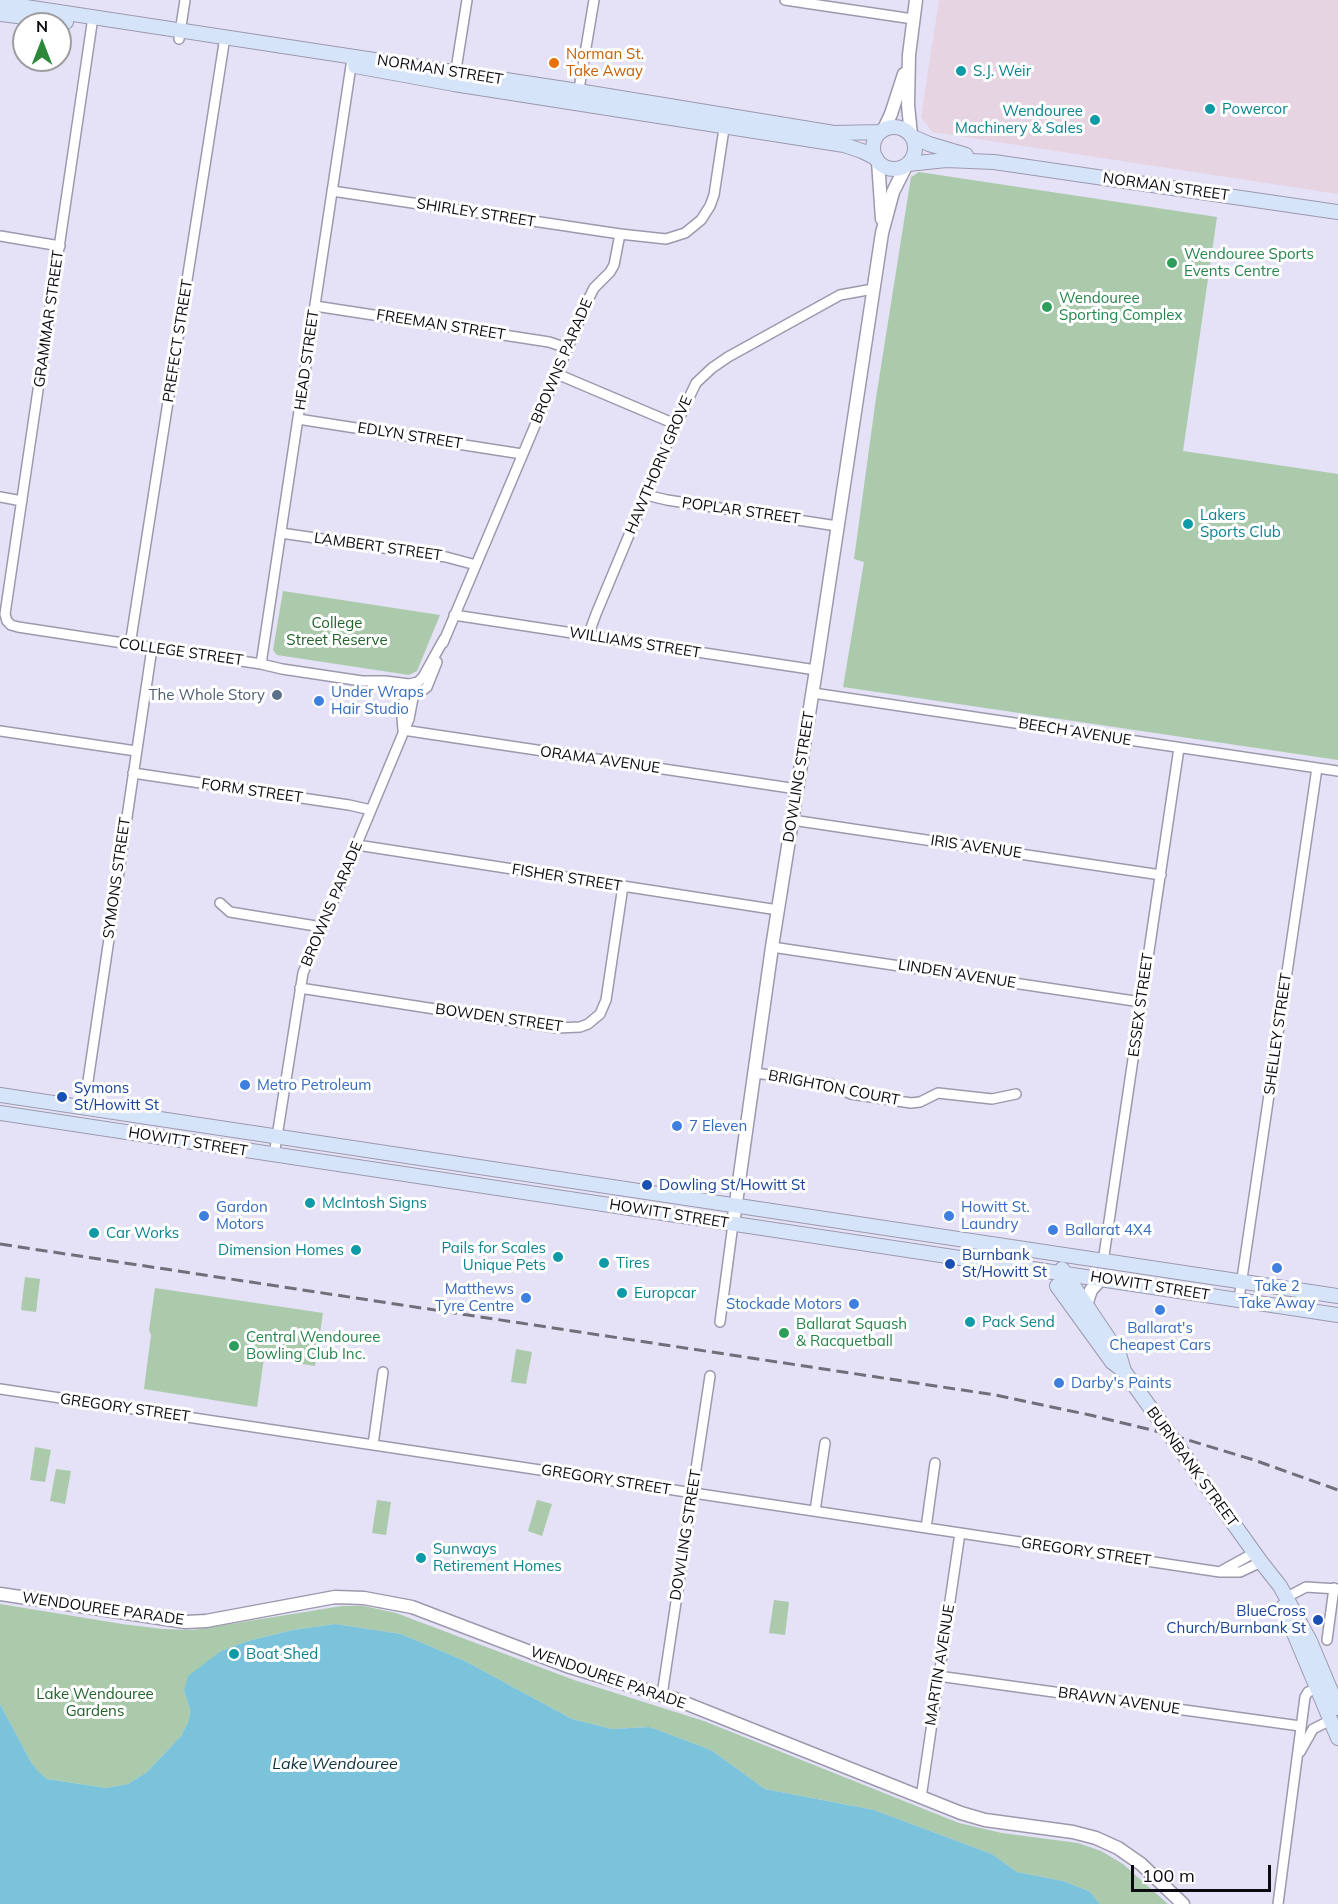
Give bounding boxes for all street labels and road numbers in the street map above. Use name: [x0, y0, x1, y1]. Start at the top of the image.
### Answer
street label: NORMAN STREET: [376, 51, 504, 89]
street label: NORMAN STREET: [1102, 169, 1230, 205]
street label: SHIRLEY STREET: [415, 195, 537, 231]
street label: GRAMMAR STREET: [30, 249, 68, 389]
street label: PREFECT STREET: [159, 278, 197, 404]
street label: BROWNS PARADE: [528, 296, 596, 426]
street label: FREEMAN STREET: [375, 306, 507, 344]
street label: HEAD STREET: [291, 309, 323, 411]
street label: HAWTHORN GROVE: [622, 393, 696, 537]
street label: EDLYN STREET: [356, 419, 464, 453]
street label: POPLAR STREET: [681, 494, 801, 528]
street label: LAMBERT STREET: [313, 529, 443, 565]
street label: WILLIAMS STREET: [568, 624, 702, 662]
street label: COLLEGE STREET: [118, 634, 244, 670]
street label: DOWLING STREET: [780, 710, 818, 844]
street label: BEECH AVENUE: [1017, 714, 1133, 750]
street label: ORAMA AVENUE: [539, 743, 661, 777]
street label: FORM STREET: [200, 775, 304, 807]
street label: SYMONS STREET: [100, 816, 134, 940]
street label: IRIS AVENUE: [929, 832, 1023, 862]
street label: BROWNS PARADE: [298, 839, 366, 969]
street label: FISHER STREET: [511, 860, 623, 896]
street label: ESSEX STREET: [1125, 952, 1157, 1058]
street label: LINDEN AVENUE: [897, 956, 1017, 992]
street label: SHELLEY STREET: [1261, 972, 1295, 1096]
street label: BOWDEN STREET: [434, 1000, 564, 1036]
street label: BRIGHTON COURT: [767, 1066, 901, 1110]
street label: HOWITT STREET: [127, 1124, 249, 1160]
street label: HOWITT STREET: [608, 1196, 730, 1232]
street label: HOWITT STREET: [1089, 1268, 1211, 1304]
street label: GREGORY STREET: [59, 1390, 191, 1426]
street label: BURNBANK STREET: [1143, 1404, 1241, 1530]
street label: GREGORY STREET: [540, 1461, 672, 1499]
street label: DOWLING STREET: [667, 1468, 705, 1602]
street label: GREGORY STREET: [1020, 1534, 1152, 1570]
street label: WENDOUREE PARADE: [21, 1589, 185, 1629]
street label: MARTIN AVENUE: [922, 1603, 958, 1727]
street label: WENDOUREE PARADE: [528, 1643, 688, 1713]
street label: BRAWN AVENUE: [1057, 1684, 1181, 1718]

